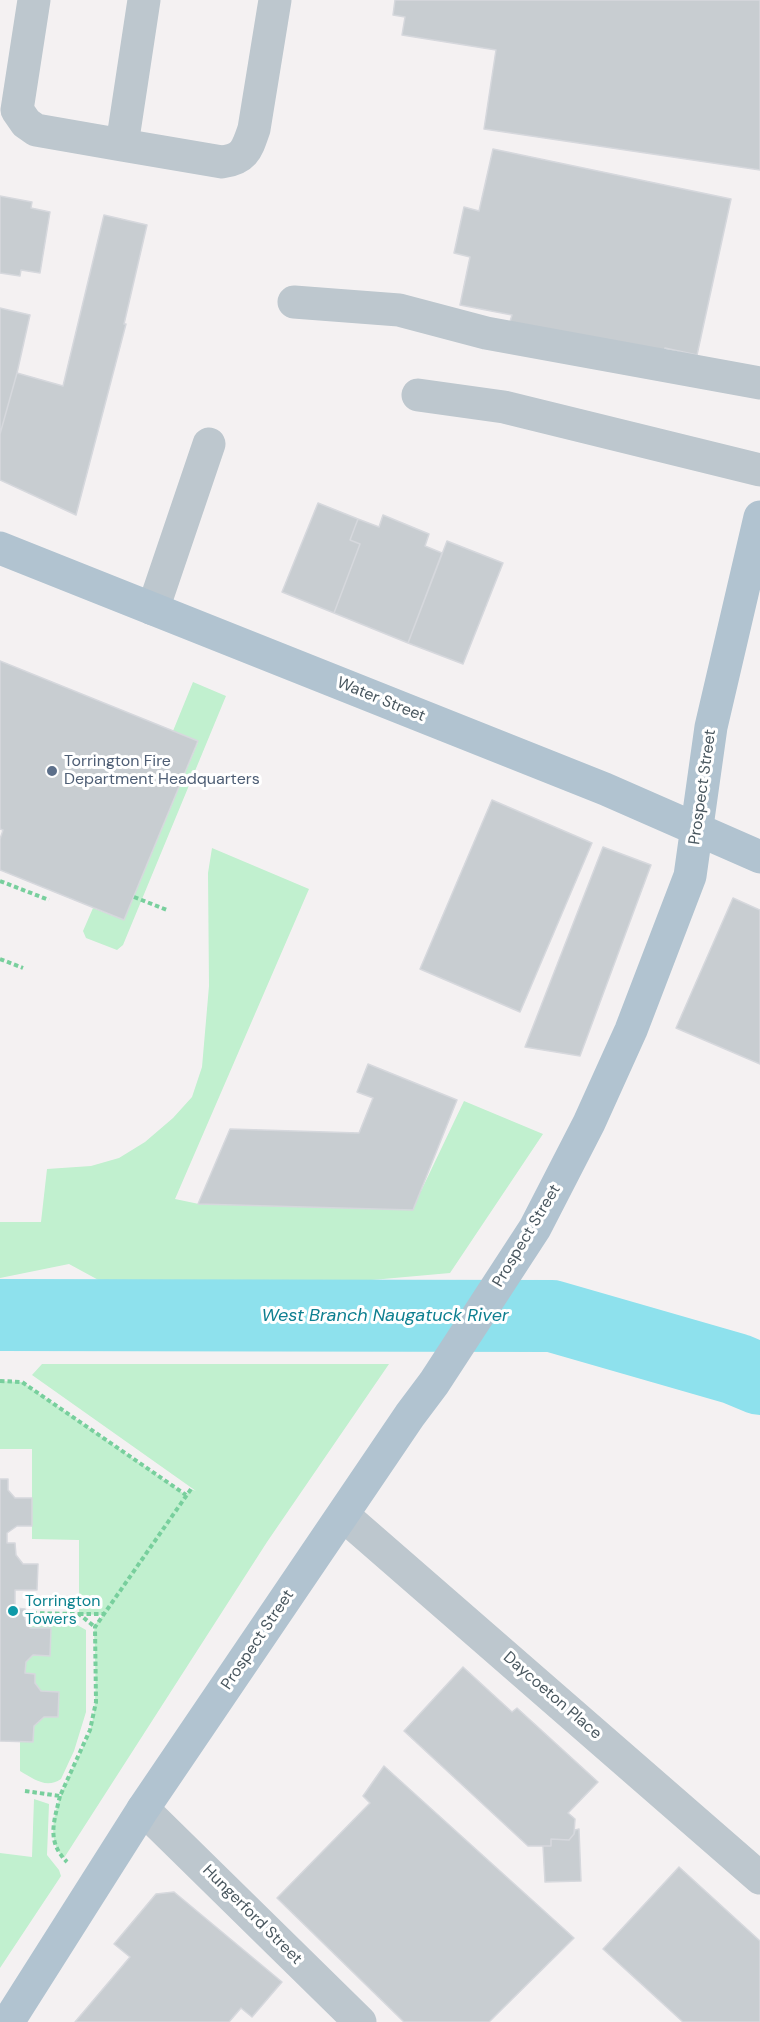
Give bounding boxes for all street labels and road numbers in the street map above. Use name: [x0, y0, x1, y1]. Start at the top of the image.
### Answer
street label: Water Street: [334, 674, 428, 726]
street label: Prospect Street: [685, 728, 721, 846]
street label: Prospect Street: [489, 1181, 565, 1291]
street label: Prospect Street: [218, 1586, 298, 1694]
street label: Daycoeton Place: [499, 1648, 605, 1744]
street label: Hungerford Street: [198, 1861, 306, 1969]

